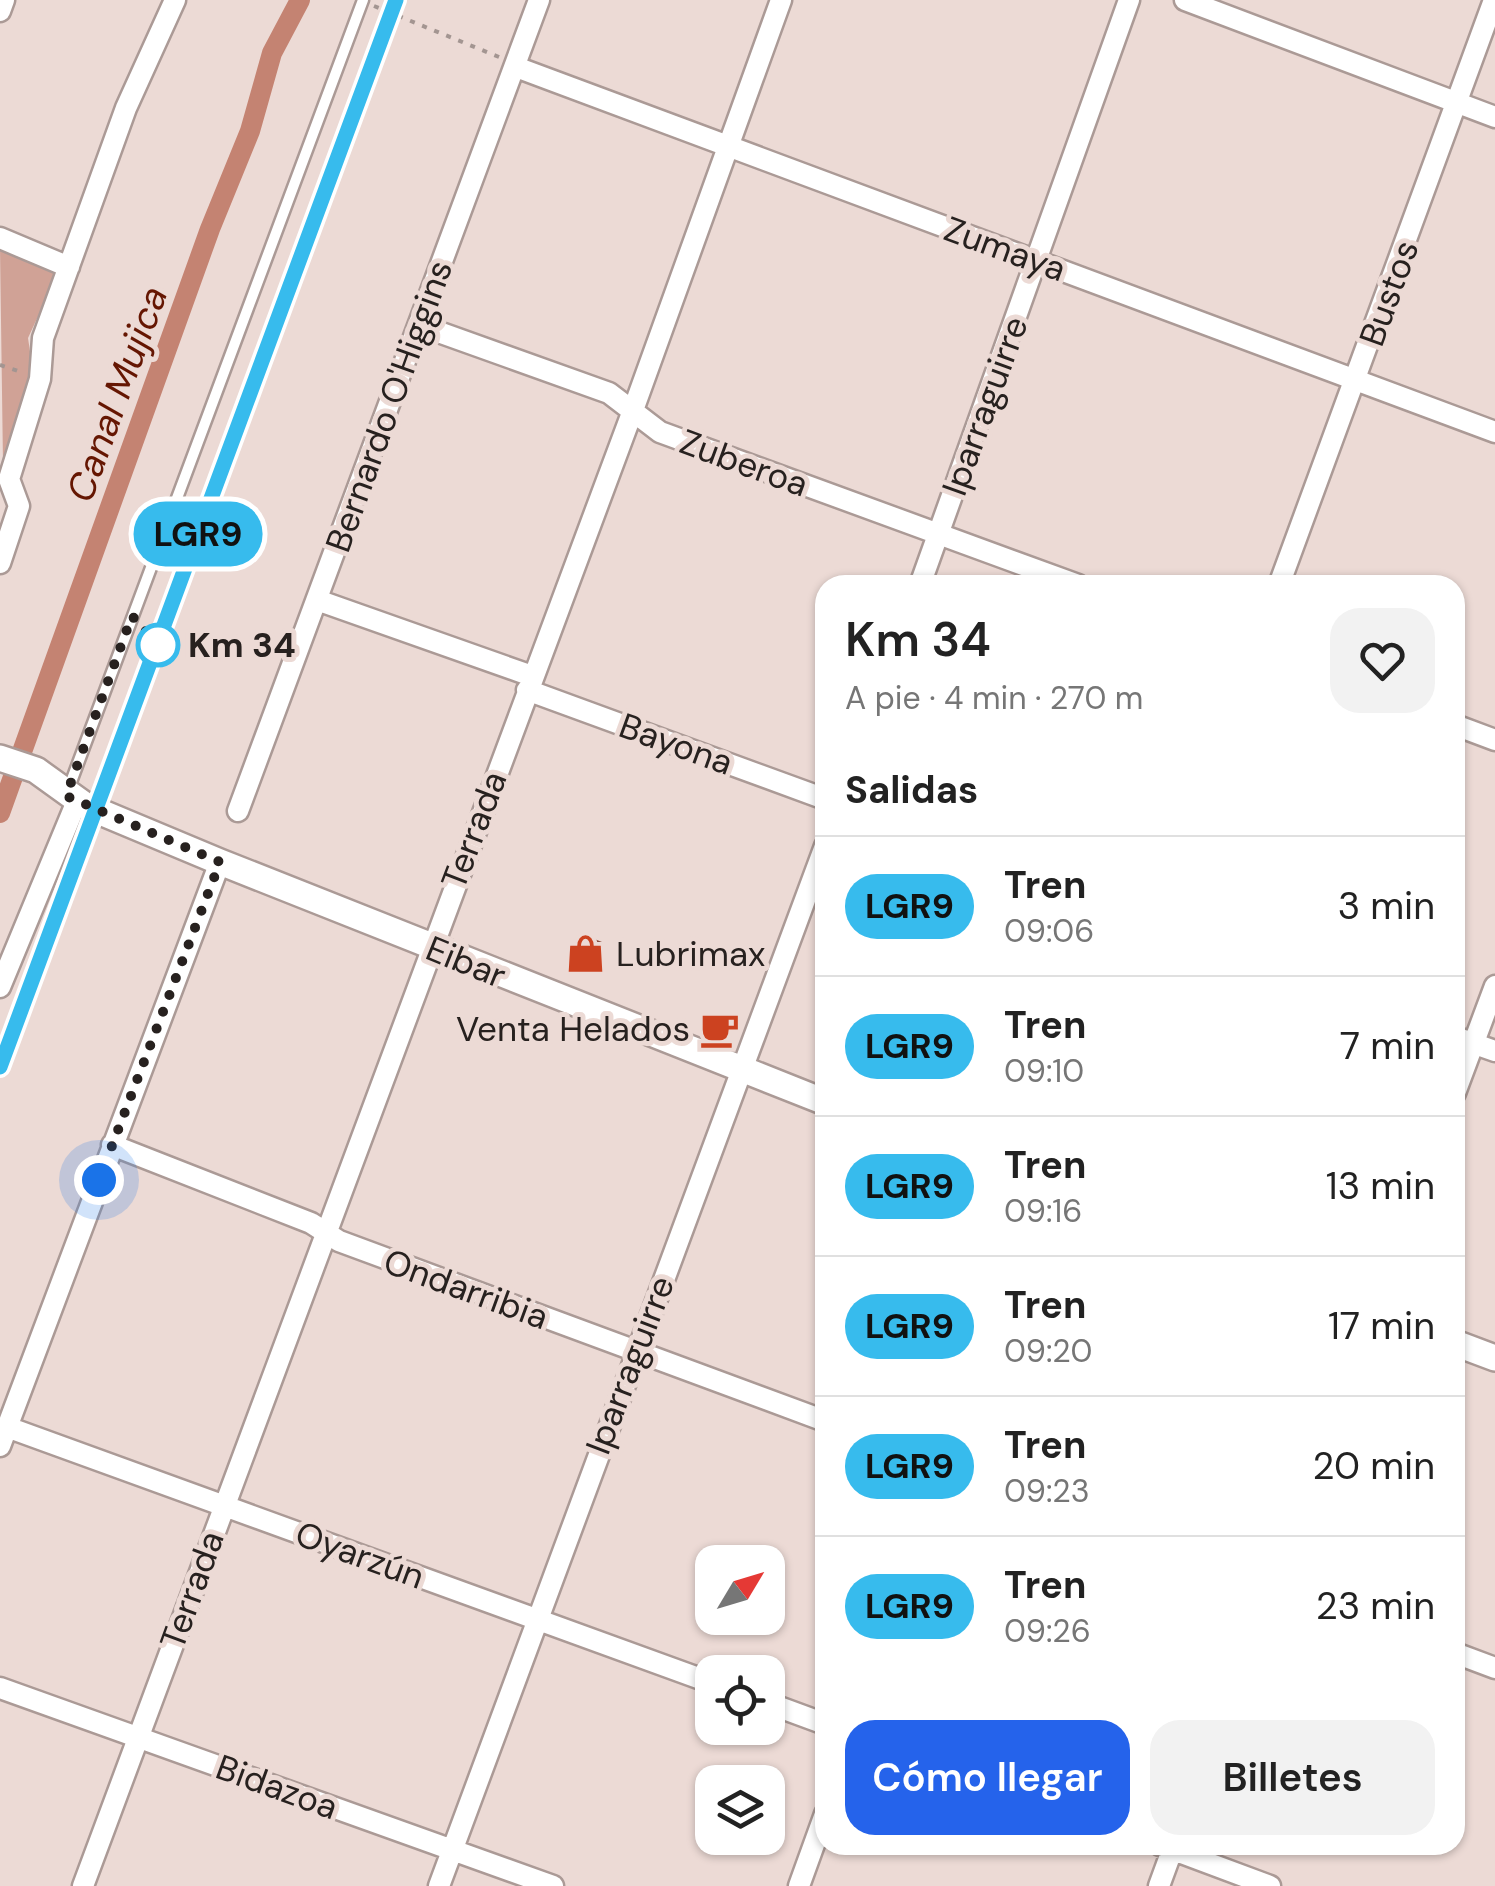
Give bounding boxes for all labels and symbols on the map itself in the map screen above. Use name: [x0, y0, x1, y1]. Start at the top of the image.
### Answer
street label: Zumaya: [938, 206, 1072, 292]
street label: Bustos: [1349, 234, 1429, 352]
street label: Bernardo O'Higgins: [315, 254, 463, 558]
water label: Canal Mujica: [55, 279, 179, 509]
street label: Iparraguirre: [931, 310, 1039, 502]
street label: Zuberoa: [674, 419, 814, 507]
line badge: LGR9: [128, 502, 268, 566]
place label: Km 34: [188, 622, 296, 668]
marker: Km 34: [137, 624, 179, 666]
street label: Bayona: [613, 702, 739, 786]
street label: Terrada: [431, 765, 517, 895]
street label: Eibar: [419, 925, 513, 999]
place label: Lubrimax: [616, 931, 765, 977]
shop icon: Lubrimax: [565, 933, 607, 975]
place label: Venta Helados: [456, 1006, 690, 1052]
cafe icon: Venta Helados: [699, 1008, 741, 1050]
your location: [74, 1155, 124, 1205]
street label: Ondarribia: [377, 1238, 555, 1340]
street label: Iparraguirre: [575, 1269, 685, 1461]
street label: Oyarzún: [289, 1511, 431, 1599]
street label: Terrada: [149, 1525, 235, 1655]
north arrow: [695, 1545, 785, 1635]
street label: Bidazoa: [210, 1744, 344, 1830]

